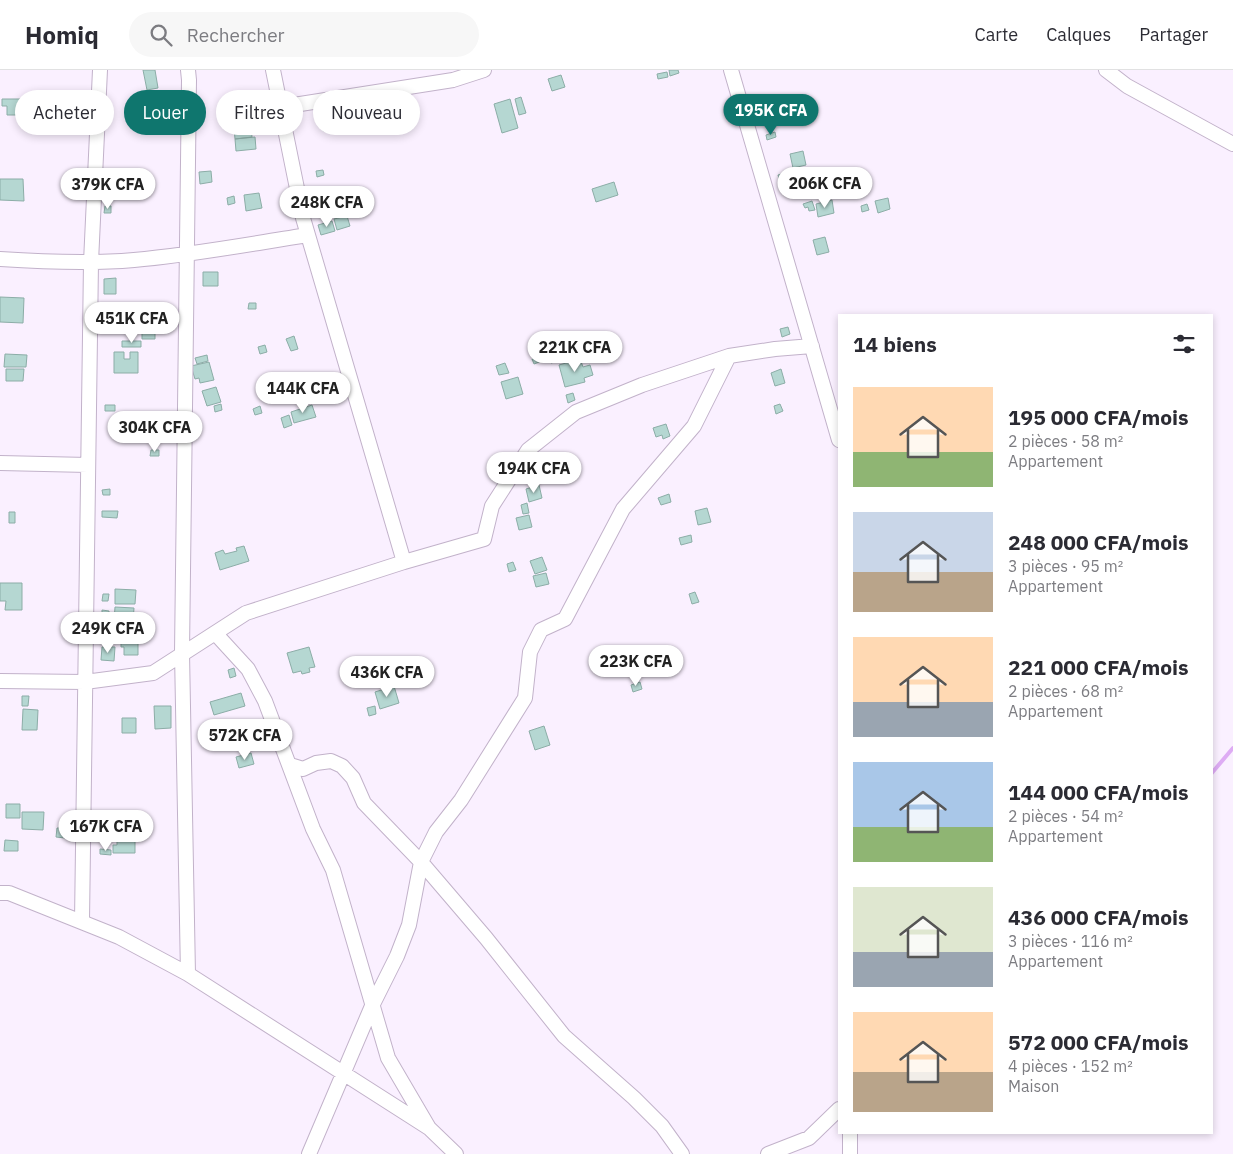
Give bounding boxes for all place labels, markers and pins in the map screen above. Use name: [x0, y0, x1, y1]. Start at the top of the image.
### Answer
pin: 195K CFA: [719, 93, 823, 136]
pin: 206K CFA: [773, 166, 877, 209]
pin: 379K CFA: [56, 168, 160, 210]
pin: 248K CFA: [275, 186, 379, 228]
pin: 451K CFA: [80, 302, 184, 344]
pin: 221K CFA: [523, 330, 627, 373]
pin: 144K CFA: [251, 372, 355, 414]
pin: 304K CFA: [103, 410, 207, 453]
pin: 194K CFA: [482, 452, 586, 494]
pin: 249K CFA: [56, 612, 160, 654]
pin: 223K CFA: [584, 644, 688, 687]
pin: 436K CFA: [335, 656, 439, 698]
pin: 572K CFA: [193, 718, 297, 761]
pin: 167K CFA: [54, 810, 158, 852]

